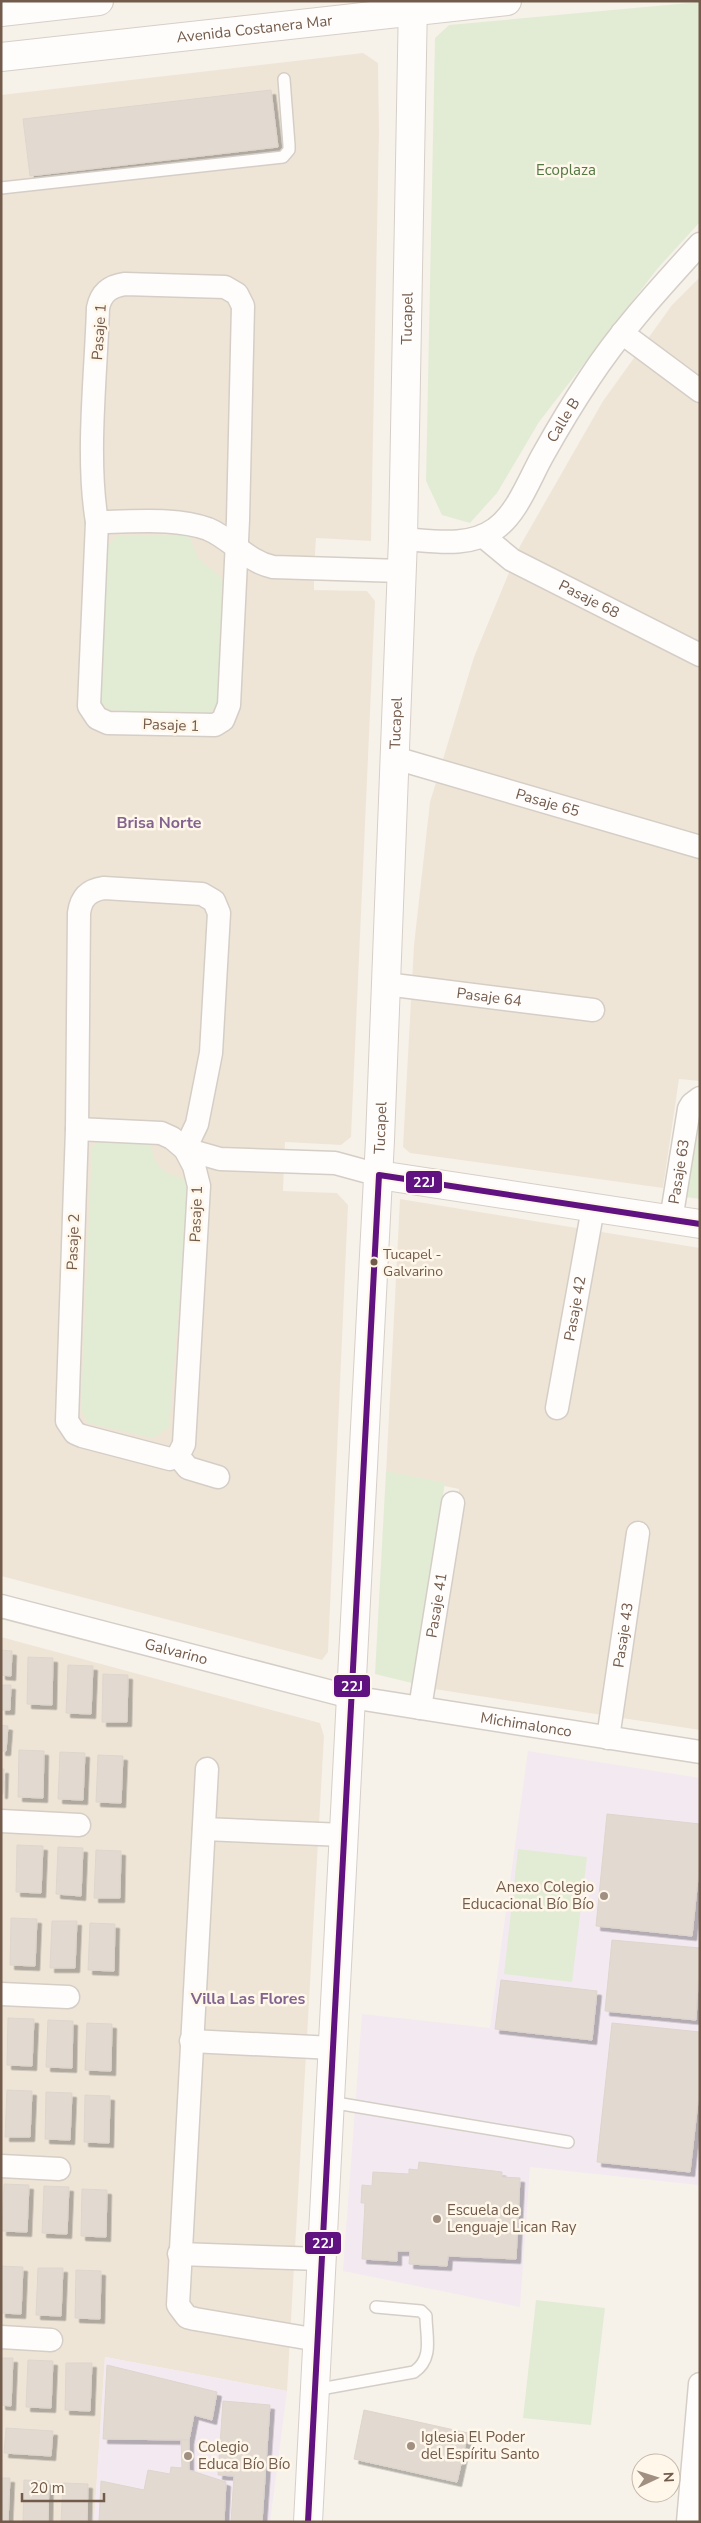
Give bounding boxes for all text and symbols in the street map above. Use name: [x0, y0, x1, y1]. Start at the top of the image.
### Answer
street label: Avenida Costanera Mar: [175, 10, 334, 48]
park label: Ecoplaza: [536, 160, 596, 180]
street label: Tucapel: [397, 291, 418, 345]
street label: Pasaje 1: [87, 303, 111, 361]
street label: Calle B: [542, 394, 584, 446]
street label: Pasaje 68: [555, 575, 623, 623]
street label: Tucapel: [385, 696, 407, 750]
street label: Pasaje 1: [142, 714, 200, 736]
street label: Pasaje 65: [513, 784, 582, 821]
district label: Brisa Norte: [117, 812, 202, 834]
street label: Pasaje 64: [455, 983, 523, 1011]
street label: Tucapel: [369, 1101, 391, 1155]
street label: Pasaje 63: [664, 1138, 694, 1206]
line badge: 22J: [405, 1170, 443, 1194]
text: 22J: [413, 1173, 435, 1192]
street label: Pasaje 1: [185, 1185, 207, 1243]
street label: Pasaje 2: [62, 1213, 84, 1271]
place label: Tucapel - Galvarino: [383, 1245, 443, 1281]
marker: Tucapel - Galvarino: [369, 1257, 379, 1267]
street label: Pasaje 42: [559, 1275, 591, 1343]
street label: Pasaje 41: [421, 1571, 452, 1639]
street label: Pasaje 43: [608, 1601, 638, 1669]
street label: Galvarino: [143, 1634, 210, 1669]
line badge: 22J: [333, 1674, 371, 1698]
text: 22J: [341, 1677, 363, 1696]
street label: Michimalonco: [479, 1708, 573, 1742]
place label: Anexo Colegio Educacional Bío Bío: [462, 1877, 594, 1914]
marker: Anexo Colegio Educacional Bío Bío: [598, 1890, 610, 1902]
district label: Villa Las Flores: [190, 1988, 305, 2010]
place label: Escuela de Lenguaje Lican Ray: [447, 2200, 577, 2237]
marker: Escuela de Lenguaje Lican Ray: [431, 2213, 443, 2225]
line badge: 22J: [304, 2231, 342, 2255]
text: 22J: [312, 2234, 334, 2253]
place label: Iglesia El Poder del Espíritu Santo: [421, 2427, 540, 2464]
place label: Colegio Educa Bío Bío: [198, 2437, 290, 2474]
marker: Iglesia El Poder del Espíritu Santo: [405, 2440, 417, 2452]
marker: Colegio Educa Bío Bío: [182, 2450, 194, 2462]
north arrow: [631, 2453, 681, 2503]
scale bar: [22, 2470, 105, 2502]
text: N: [659, 2471, 678, 2483]
text: 20 m: [30, 2478, 65, 2498]

